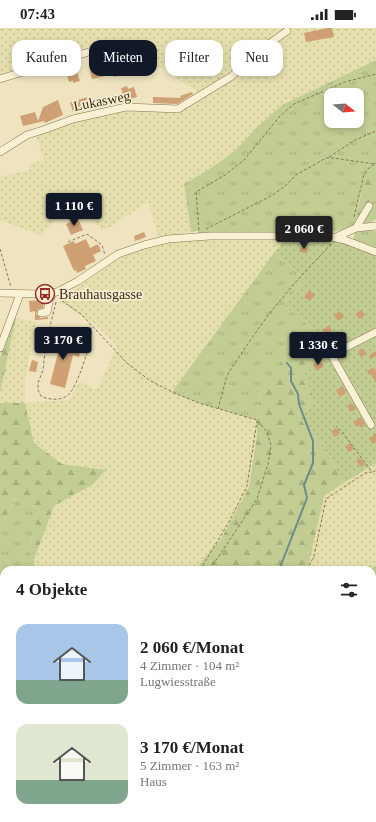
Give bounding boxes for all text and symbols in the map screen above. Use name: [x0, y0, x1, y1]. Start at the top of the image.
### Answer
text: 07:43: [20, 6, 55, 22]
chip: Kaufen: [12, 40, 81, 76]
chip: Mieten: [89, 40, 157, 76]
chip: Filter: [165, 40, 223, 76]
chip: Neu: [231, 40, 283, 76]
street label: Lukasweg: [72, 88, 132, 114]
north arrow: [324, 88, 364, 128]
map controls: [324, 88, 364, 128]
pin: 1 110 €: [37, 193, 111, 227]
text: 1 110 €: [55, 198, 93, 213]
pin: 2 060 €: [267, 216, 341, 250]
text: 2 060 €: [285, 221, 324, 236]
bus stop icon: Brauhausgasse: [34, 283, 56, 305]
place label: Brauhausgasse: [59, 287, 142, 302]
pin: 3 170 €: [26, 327, 100, 361]
text: 3 170 €: [44, 332, 83, 347]
pin: 1 330 €: [281, 332, 355, 366]
text: 1 330 €: [299, 337, 338, 352]
icon: filters: [338, 579, 360, 601]
text: 4 Objekte: [16, 580, 87, 599]
text: 2 060 €/Monat: [140, 638, 244, 657]
icon: home: [48, 640, 96, 688]
text: 4 Zimmer · 104 m²: [140, 658, 239, 673]
text: Lugwiesstraße: [140, 674, 216, 689]
text: 3 170 €/Monat: [140, 738, 244, 757]
icon: home: [48, 740, 96, 788]
text: 5 Zimmer · 163 m²: [140, 758, 239, 773]
text: Haus: [140, 774, 167, 789]

